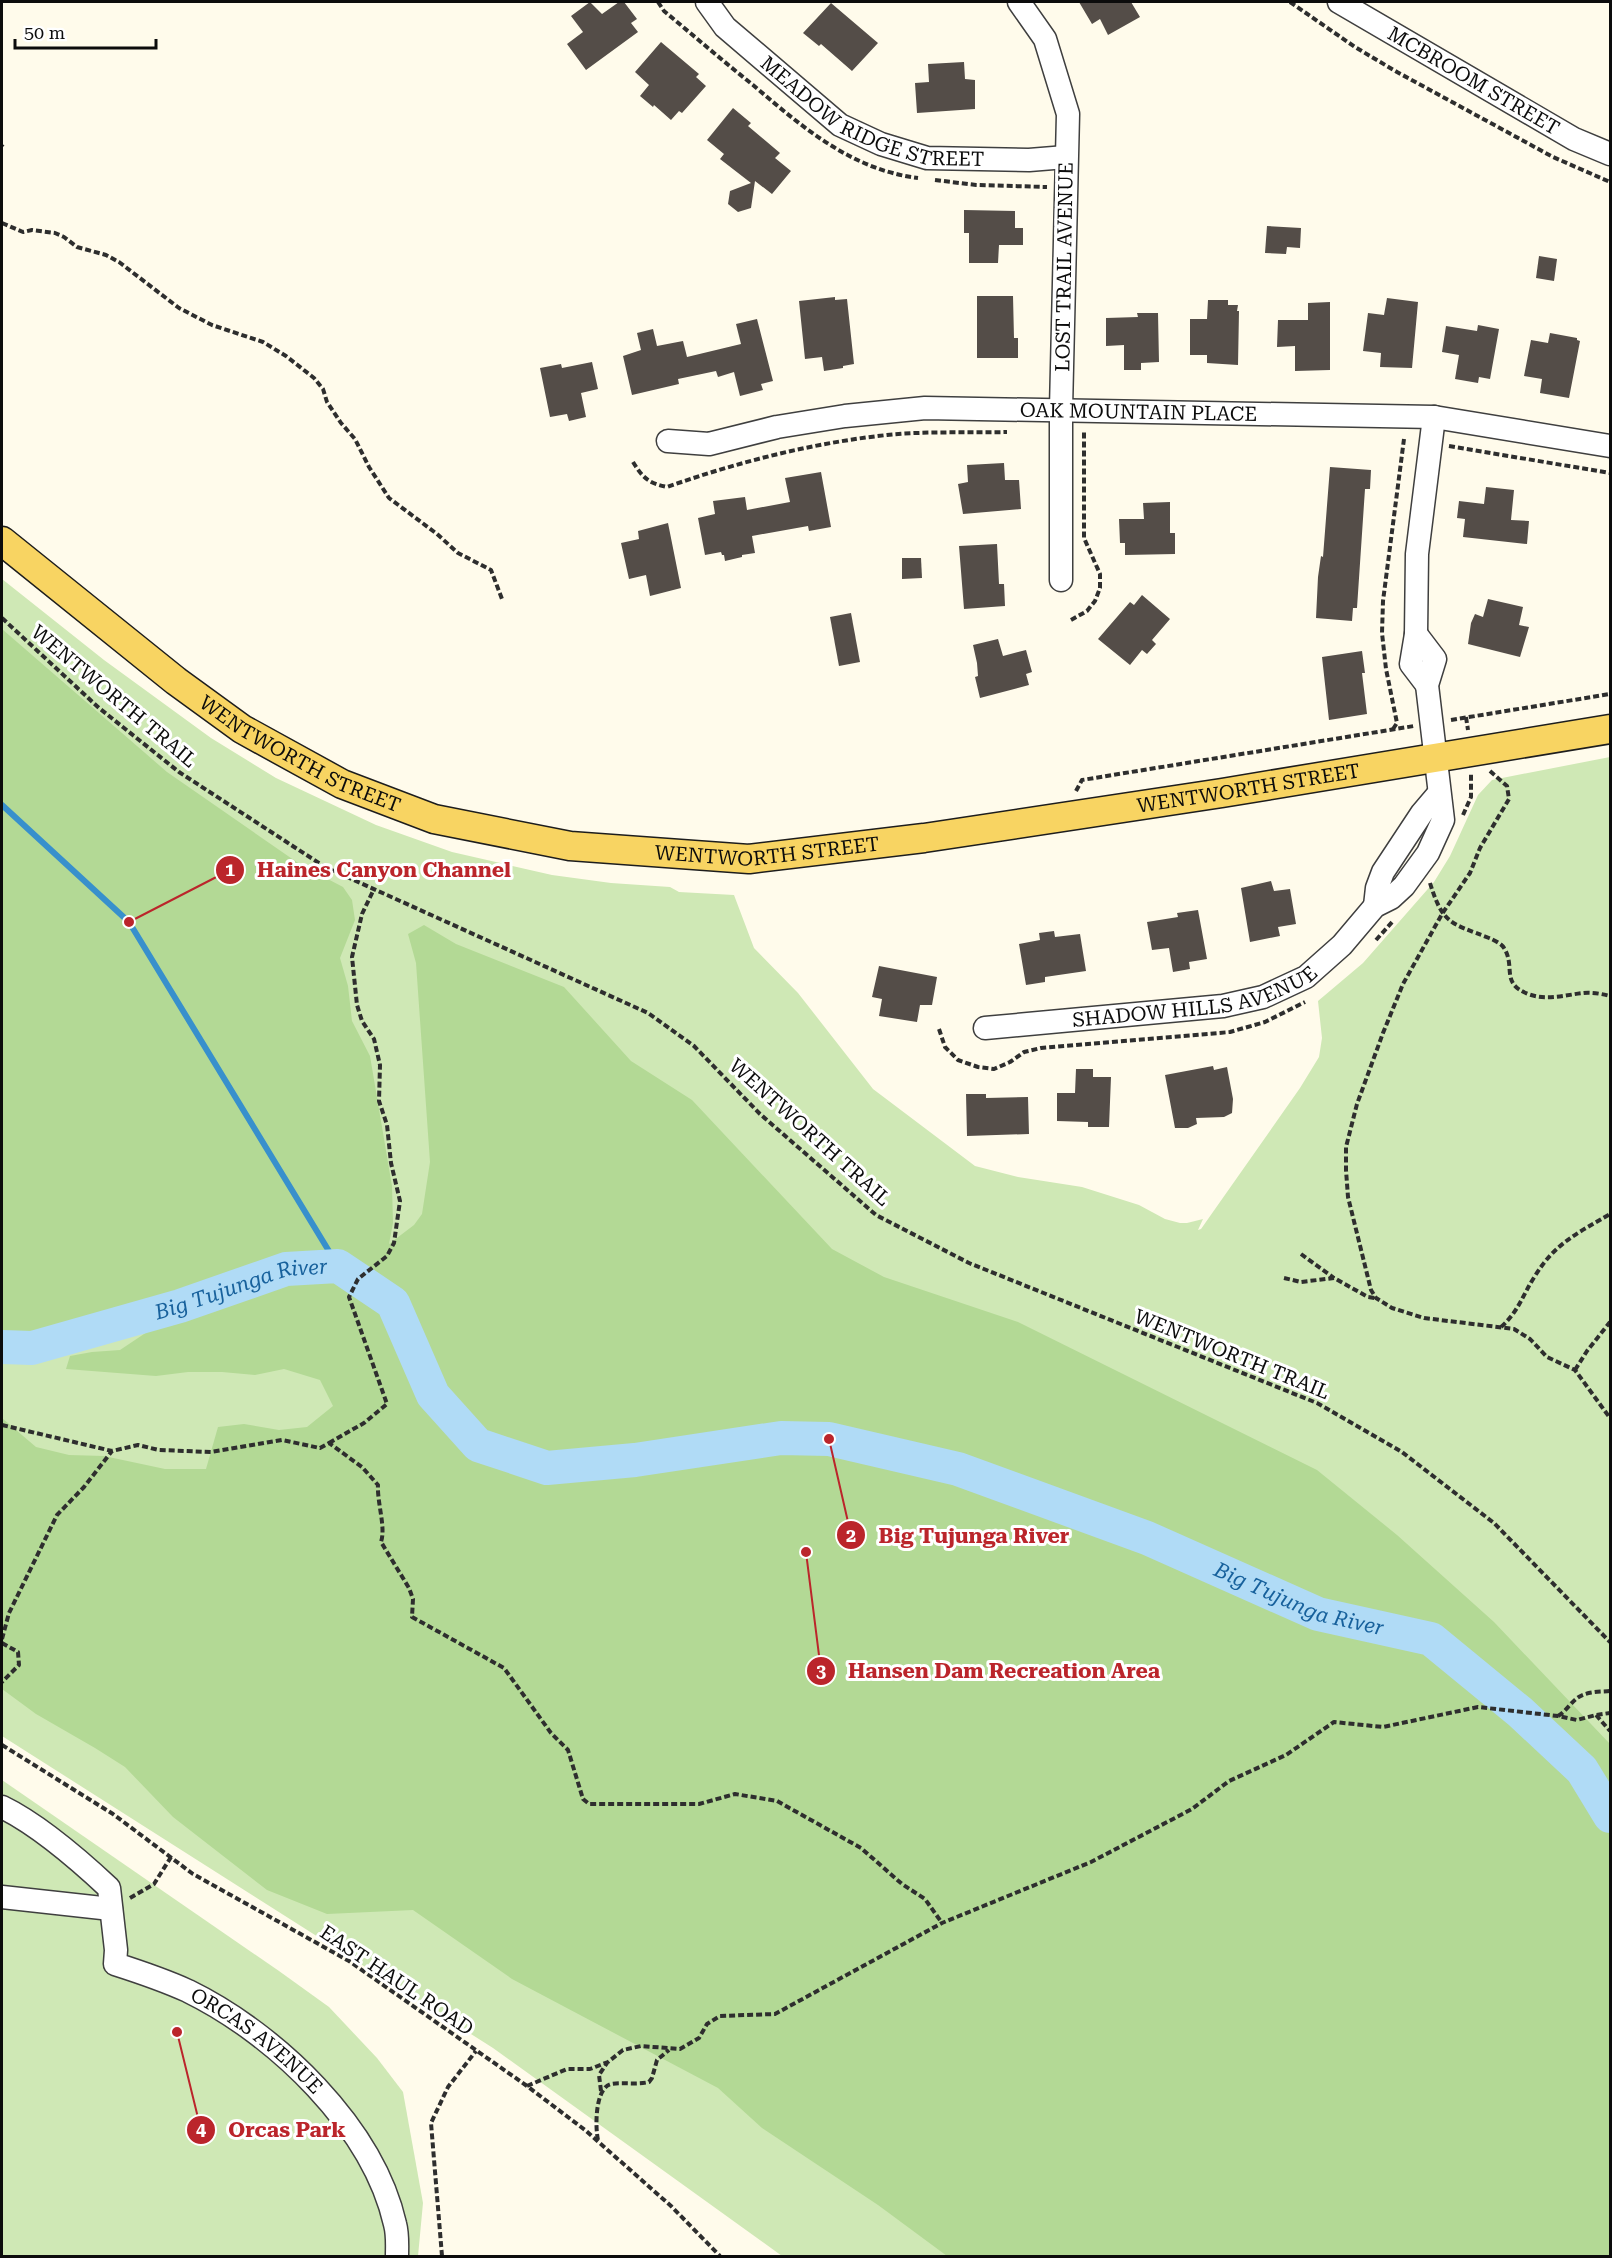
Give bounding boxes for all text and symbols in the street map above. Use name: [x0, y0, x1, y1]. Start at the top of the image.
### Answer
scale bar: [15, 12, 156, 50]
street label: MCBROOM STREET: [1384, 21, 1564, 140]
text: 50 m: [24, 22, 65, 43]
street label: MEADOW RIDGE STREET: [756, 51, 985, 171]
street label: LOST TRAIL AVENUE: [1050, 162, 1078, 372]
street label: OAK MOUNTAIN PLACE: [1020, 398, 1257, 426]
street label: WENTWORTH TRAIL: [26, 620, 202, 772]
street label: WENTWORTH STREET: [195, 690, 404, 817]
street label: WENTWORTH STREET: [1135, 758, 1362, 818]
street label: WENTWORTH STREET: [654, 831, 881, 871]
callout: Haines Canyon Channel: [215, 851, 523, 890]
text: Haines Canyon Channel: [257, 858, 511, 882]
text: 1: [225, 859, 235, 880]
street label: SHADOW HILLS AVENUE: [1071, 961, 1322, 1032]
street label: WENTWORTH TRAIL: [724, 1053, 896, 1211]
water label: Big Tujunga River: [151, 1255, 328, 1325]
street label: WENTWORTH TRAIL: [1131, 1304, 1333, 1404]
callout: Big Tujunga River: [836, 1516, 1081, 1555]
text: Big Tujunga River: [879, 1524, 1070, 1548]
text: 2: [846, 1525, 856, 1546]
water label: Big Tujunga River: [1210, 1557, 1386, 1640]
callout: Hansen Dam Recreation Area: [806, 1651, 1172, 1690]
text: Hansen Dam Recreation Area: [848, 1659, 1161, 1683]
text: 3: [816, 1660, 826, 1681]
street label: EAST HAUL ROAD: [316, 1920, 478, 2040]
street label: ORCAS AVENUE: [187, 1982, 328, 2098]
callout: Orcas Park: [186, 2110, 358, 2149]
text: Orcas Park: [228, 2118, 346, 2142]
text: 4: [196, 2119, 206, 2140]

